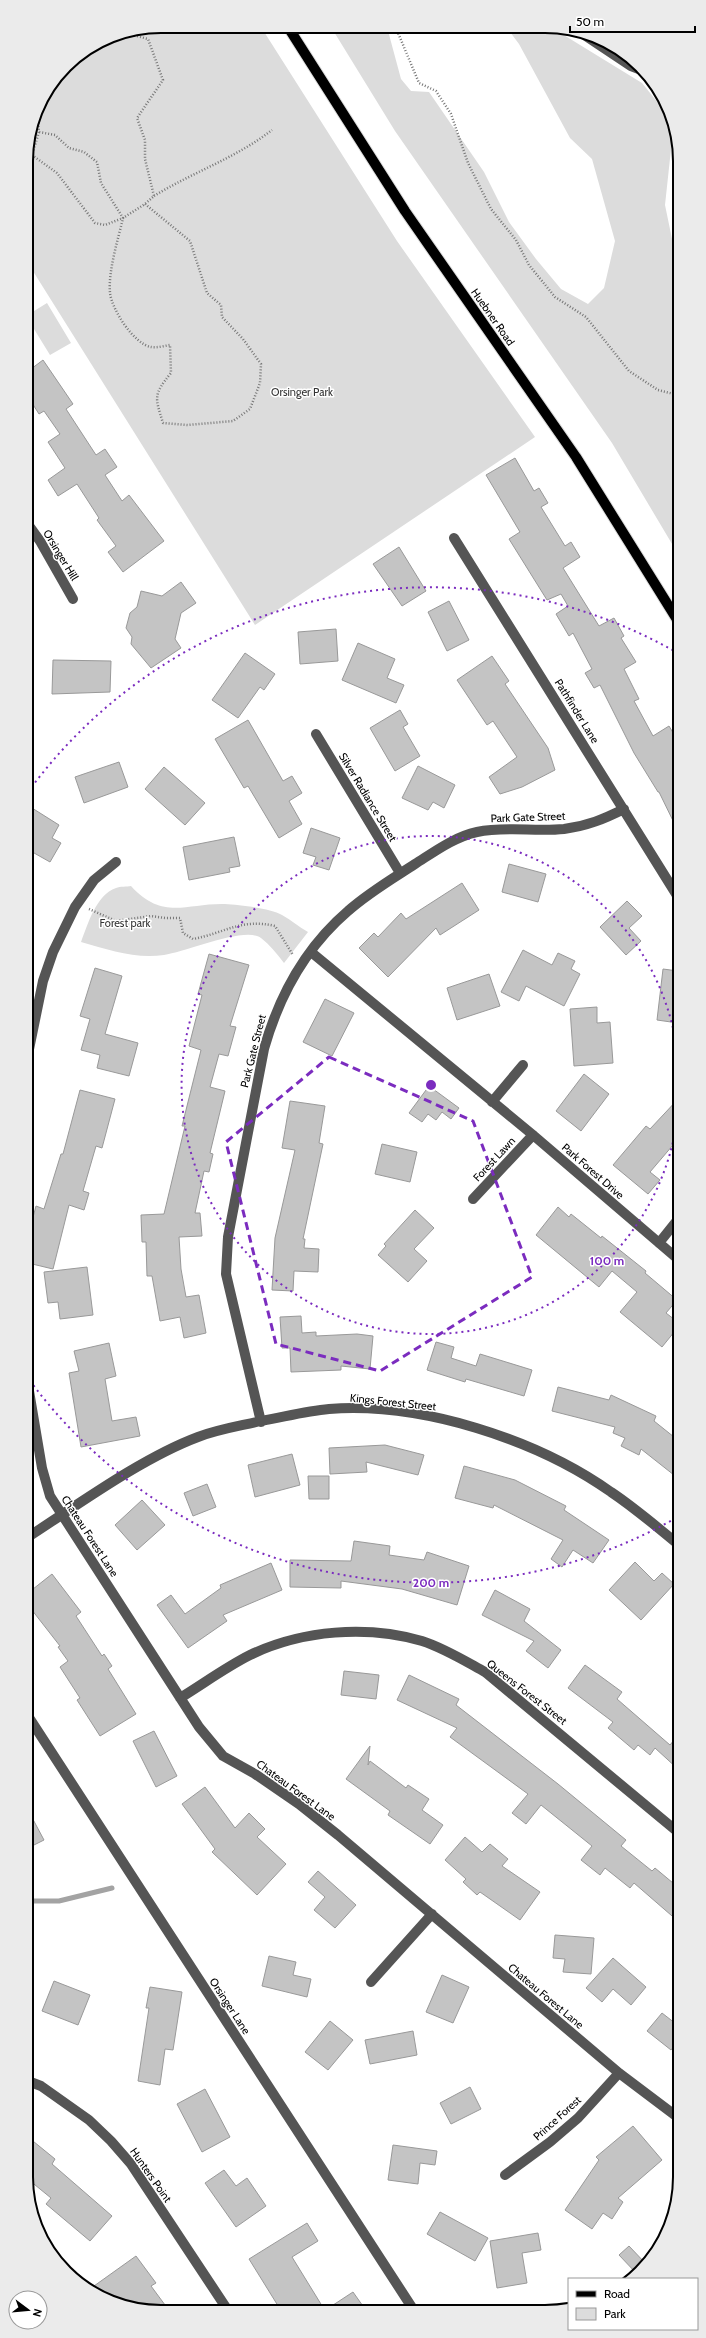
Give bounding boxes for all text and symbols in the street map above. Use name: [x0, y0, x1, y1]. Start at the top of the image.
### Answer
scale bar: [570, 8, 695, 34]
text: 50 m: [576, 14, 604, 29]
street label: Huebner Road: [468, 286, 518, 348]
park label: Orsinger Park: [271, 385, 333, 399]
street label: Orsinger Hill: [40, 527, 82, 583]
street label: Pathfinder Lane: [552, 676, 603, 746]
street label: Silver Radiance Street: [336, 750, 400, 844]
street label: Park Gate Street: [490, 809, 566, 825]
park label: Forest park: [100, 916, 150, 930]
street label: Park Gate Street: [237, 1013, 269, 1089]
centre of rings: [424, 1078, 438, 1092]
street label: Forest Lawn: [470, 1134, 518, 1184]
street label: Park Forest Drive: [559, 1140, 627, 1202]
text: 100 m: [590, 1253, 624, 1268]
street label: Kings Forest Street: [349, 1391, 437, 1414]
street label: Chateau Forest Lane: [58, 1493, 122, 1580]
text: 200 m: [413, 1575, 449, 1590]
street label: Queens Forest Street: [484, 1656, 570, 1728]
street label: Chateau Forest Lane: [254, 1757, 339, 1824]
street label: Chateau Forest Lane: [505, 1960, 587, 2032]
street label: Orsinger Lane: [207, 1975, 254, 2037]
street label: Prince Forest: [530, 2093, 584, 2143]
street label: Hunters Point: [127, 2145, 175, 2205]
legend: [568, 2278, 698, 2330]
text: Road: [604, 2286, 630, 2301]
north arrow: [8, 2290, 48, 2330]
text: Park: [604, 2306, 626, 2321]
text: N: [30, 2307, 45, 2318]

